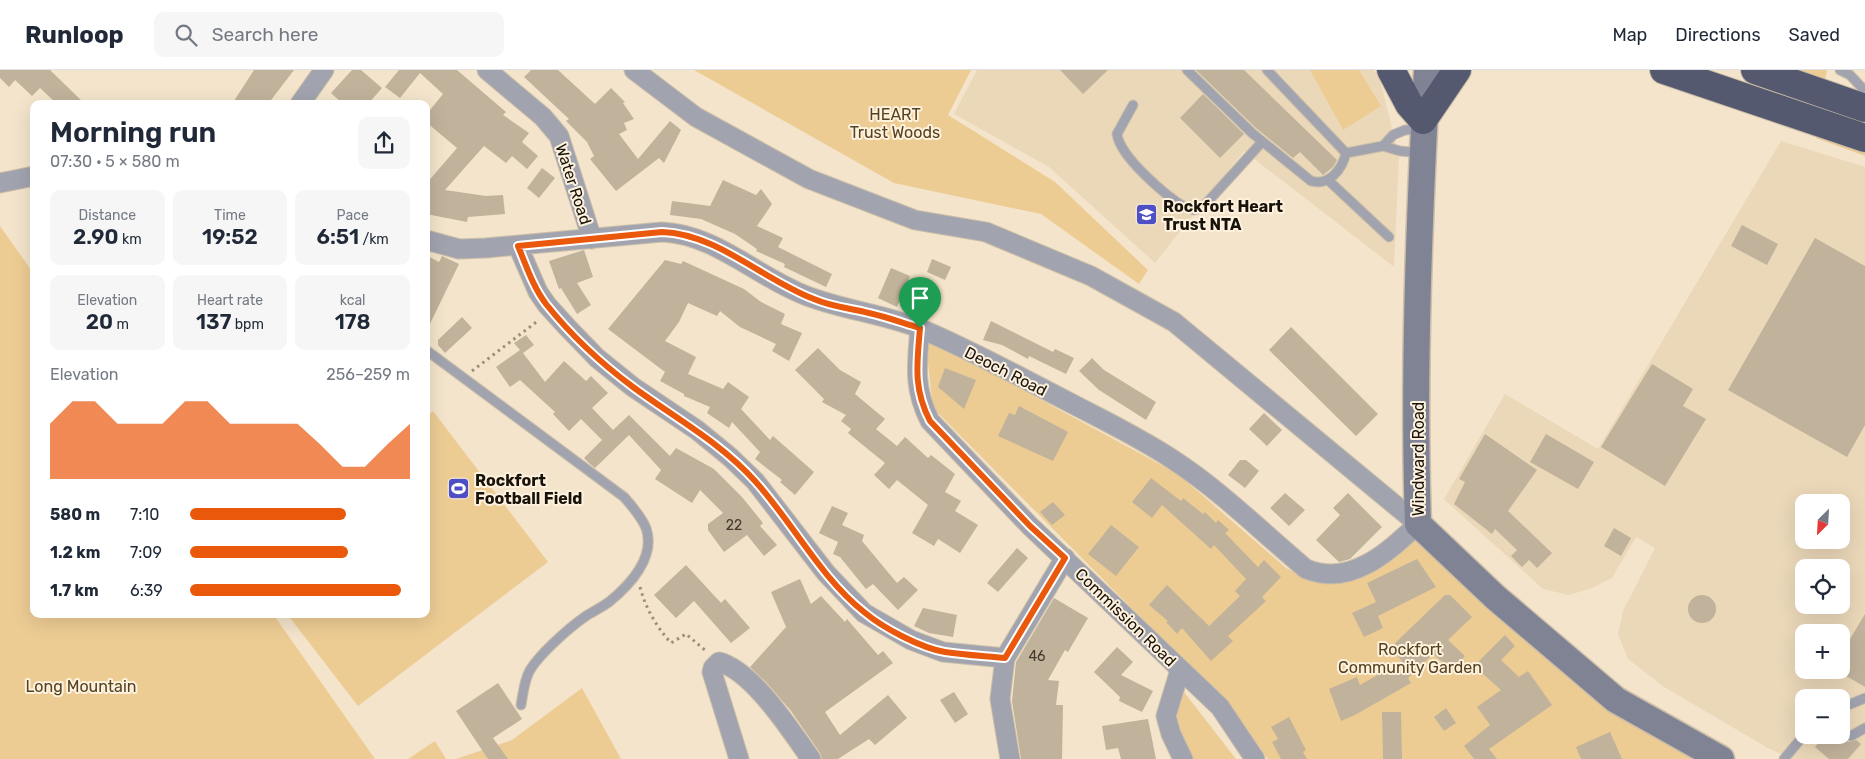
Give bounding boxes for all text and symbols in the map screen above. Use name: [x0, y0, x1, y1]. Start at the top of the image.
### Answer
search box: [154, 12, 504, 57]
text: Runloop: [25, 21, 124, 49]
icon: search: [172, 21, 200, 49]
text: Search here: [212, 23, 318, 46]
text: Map: [1612, 24, 1647, 46]
text: Directions: [1675, 24, 1761, 46]
text: Saved: [1789, 24, 1840, 46]
park label: HEART Trust Woods: [850, 105, 940, 142]
text: Morning run: [50, 116, 216, 149]
button: share: [358, 117, 410, 169]
street label: Water Road: [552, 141, 596, 227]
text: 07:30 · 5 × 580 m: [50, 152, 180, 171]
place label: Rockfort Heart Trust NTA: [1163, 197, 1284, 234]
school or university icon: Rockfort Heart Trust NTA: [1135, 203, 1159, 227]
text: Distance: [79, 207, 136, 224]
text: Time: [214, 207, 246, 224]
text: Pace: [337, 207, 369, 224]
text: 2.90: [73, 224, 119, 249]
text: 19:52: [202, 224, 258, 249]
text: 6:51: [316, 224, 359, 249]
text: km: [119, 231, 142, 248]
text: /km: [359, 231, 389, 248]
pin: [899, 277, 941, 328]
icon: arrive: [906, 284, 934, 312]
text: Elevation: [77, 292, 137, 309]
text: Heart rate: [197, 292, 263, 309]
text: kcal: [340, 292, 366, 309]
text: 20: [86, 309, 113, 334]
text: 137: [196, 309, 231, 334]
text: 178: [335, 309, 371, 334]
text: m: [113, 316, 129, 333]
text: bpm: [231, 316, 264, 333]
street label: Deoch Road: [962, 343, 1050, 400]
text: Elevation: [50, 365, 119, 384]
text: 256–259 m: [326, 365, 410, 384]
street label: Windward Road: [1409, 402, 1428, 516]
place label: Rockfort Football Field: [475, 471, 582, 508]
sports icon: Rockfort Football Field: [447, 477, 471, 501]
north arrow: [1795, 494, 1850, 549]
map controls: [1795, 494, 1850, 744]
text: 580 m: [50, 505, 100, 524]
text: 7:10: [130, 505, 159, 524]
house number: 22: [726, 517, 742, 534]
text: 1.2 km: [50, 543, 100, 562]
text: 7:09: [130, 543, 162, 562]
button: locate: [1795, 559, 1850, 614]
street label: Commission Road: [1071, 564, 1180, 670]
text: 1.7 km: [50, 581, 99, 600]
text: 6:39: [130, 581, 163, 600]
button: +: [1795, 624, 1850, 679]
park label: Rockfort Community Garden: [1338, 640, 1482, 677]
house number: 46: [1028, 648, 1046, 665]
park label: Long Mountain: [26, 677, 136, 696]
button: −: [1795, 689, 1850, 744]

